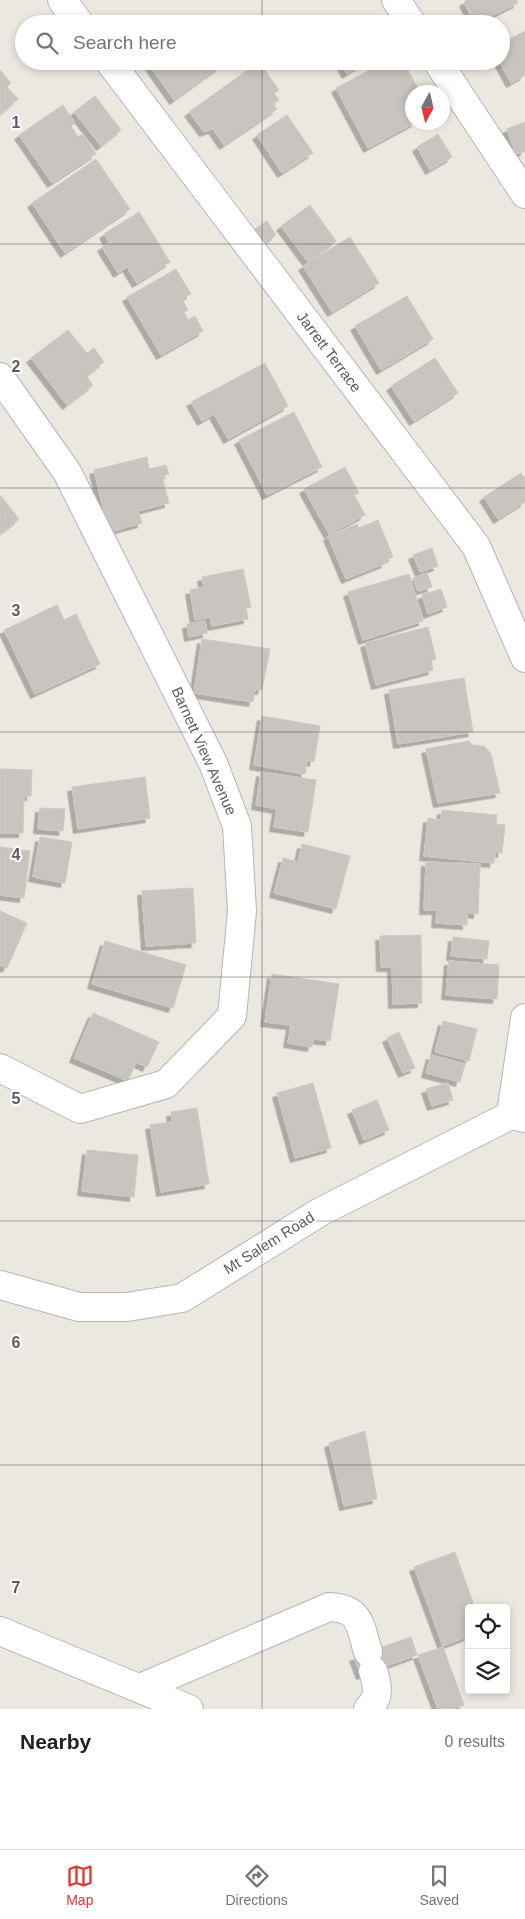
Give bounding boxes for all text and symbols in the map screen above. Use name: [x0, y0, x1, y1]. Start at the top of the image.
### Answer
search box: [15, 15, 510, 70]
icon: search: [33, 29, 61, 57]
text: Search here: [73, 32, 177, 53]
north arrow: [405, 85, 450, 130]
text: 1: [12, 114, 21, 131]
street label: Jarrett Terrace: [294, 308, 365, 395]
text: 2: [12, 358, 21, 375]
text: 3: [12, 602, 21, 619]
street label: Barnett View Avenue: [168, 684, 240, 818]
text: 4: [12, 846, 21, 863]
text: 5: [12, 1090, 21, 1107]
street label: Mt Salem Road: [220, 1208, 317, 1277]
text: 6: [12, 1334, 21, 1351]
text: 7: [12, 1579, 21, 1596]
map controls: [465, 1604, 510, 1694]
button: locate: [465, 1604, 510, 1649]
button: layers: [465, 1649, 510, 1694]
text: Nearby: [20, 1730, 91, 1753]
text: 0 results: [445, 1733, 505, 1750]
tab: Map: [66, 1862, 94, 1908]
tab: Directions: [226, 1862, 288, 1908]
tab: Saved: [419, 1862, 459, 1908]

